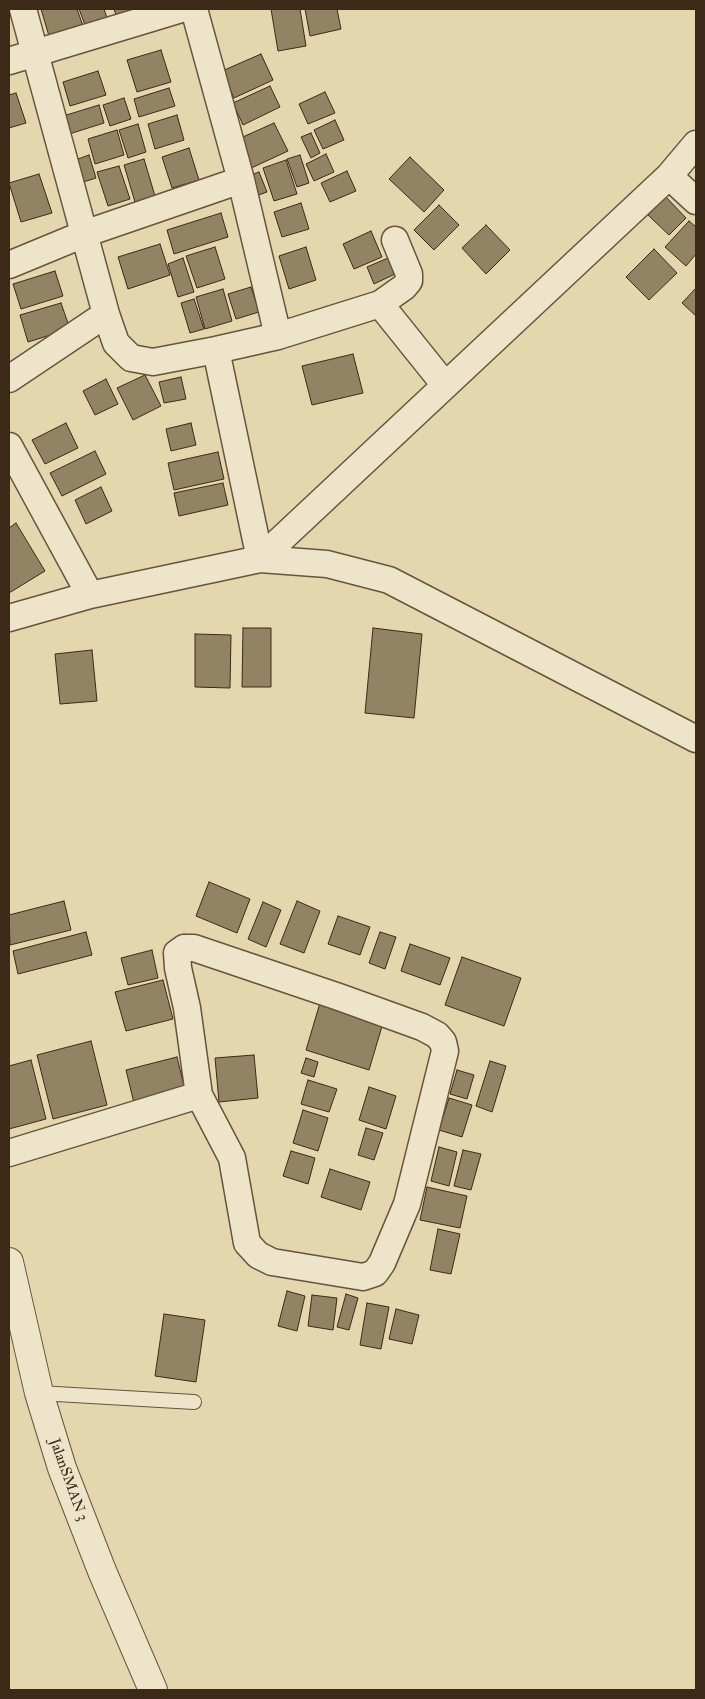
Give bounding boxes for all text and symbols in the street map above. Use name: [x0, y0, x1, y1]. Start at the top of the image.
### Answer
street label: JalanSMAN 3: [45, 1436, 91, 1524]

